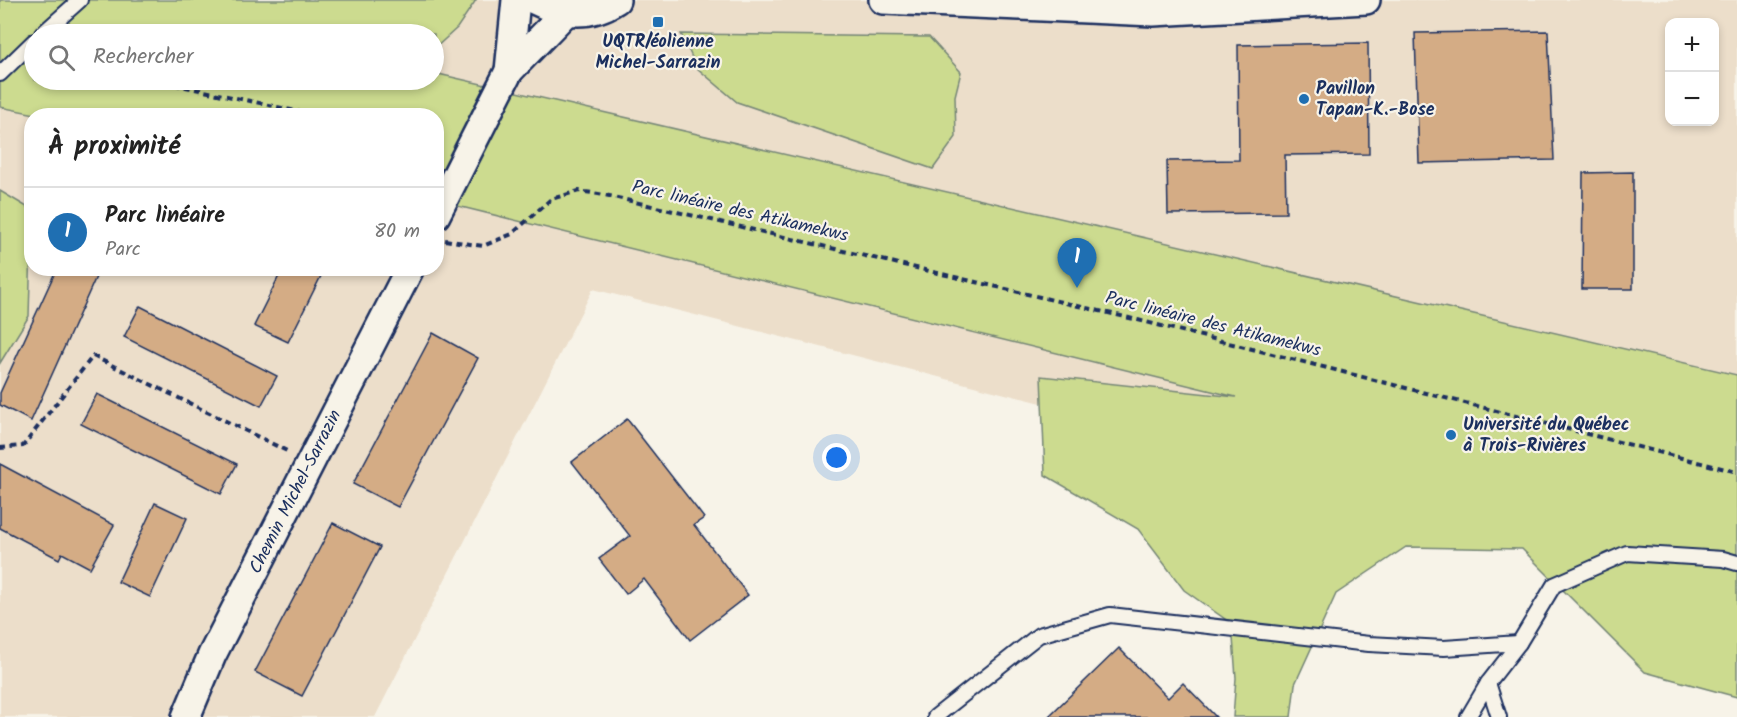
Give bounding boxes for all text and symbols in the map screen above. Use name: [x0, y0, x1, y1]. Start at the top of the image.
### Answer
marker: UQTR/éolienne Michel-Sarrazin: [651, 15, 665, 29]
map controls: [1665, 18, 1719, 126]
button: +: [1665, 18, 1719, 72]
search box: [24, 24, 444, 90]
place label: UQTR/éolienne Michel-Sarrazin: [596, 28, 721, 78]
text: Rechercher: [93, 40, 193, 75]
icon: search: [45, 41, 78, 74]
button: −: [1665, 72, 1719, 126]
place label: Pavillon Tapan-K.-Bose: [1316, 75, 1435, 125]
marker: Pavillon Tapan-K.-Bose: [1297, 92, 1311, 106]
text: À proximité: [48, 126, 180, 168]
street label: Parc linéaire des Atikamekws: [629, 173, 851, 251]
text: Parc linéaire: [105, 199, 225, 234]
text: 1: [64, 216, 71, 248]
text: 80 m: [374, 216, 420, 248]
text: Parc: [105, 234, 141, 266]
pin: 1: [1058, 238, 1096, 288]
street label: Parc linéaire des Atikamekws: [1102, 284, 1324, 366]
street label: Chemin Michel-Sarrazin: [242, 405, 350, 579]
place label: Université du Québec à Trois-Rivières: [1463, 411, 1630, 461]
marker: Université du Québec à Trois-Rivières: [1444, 428, 1458, 442]
your location: [822, 443, 851, 472]

